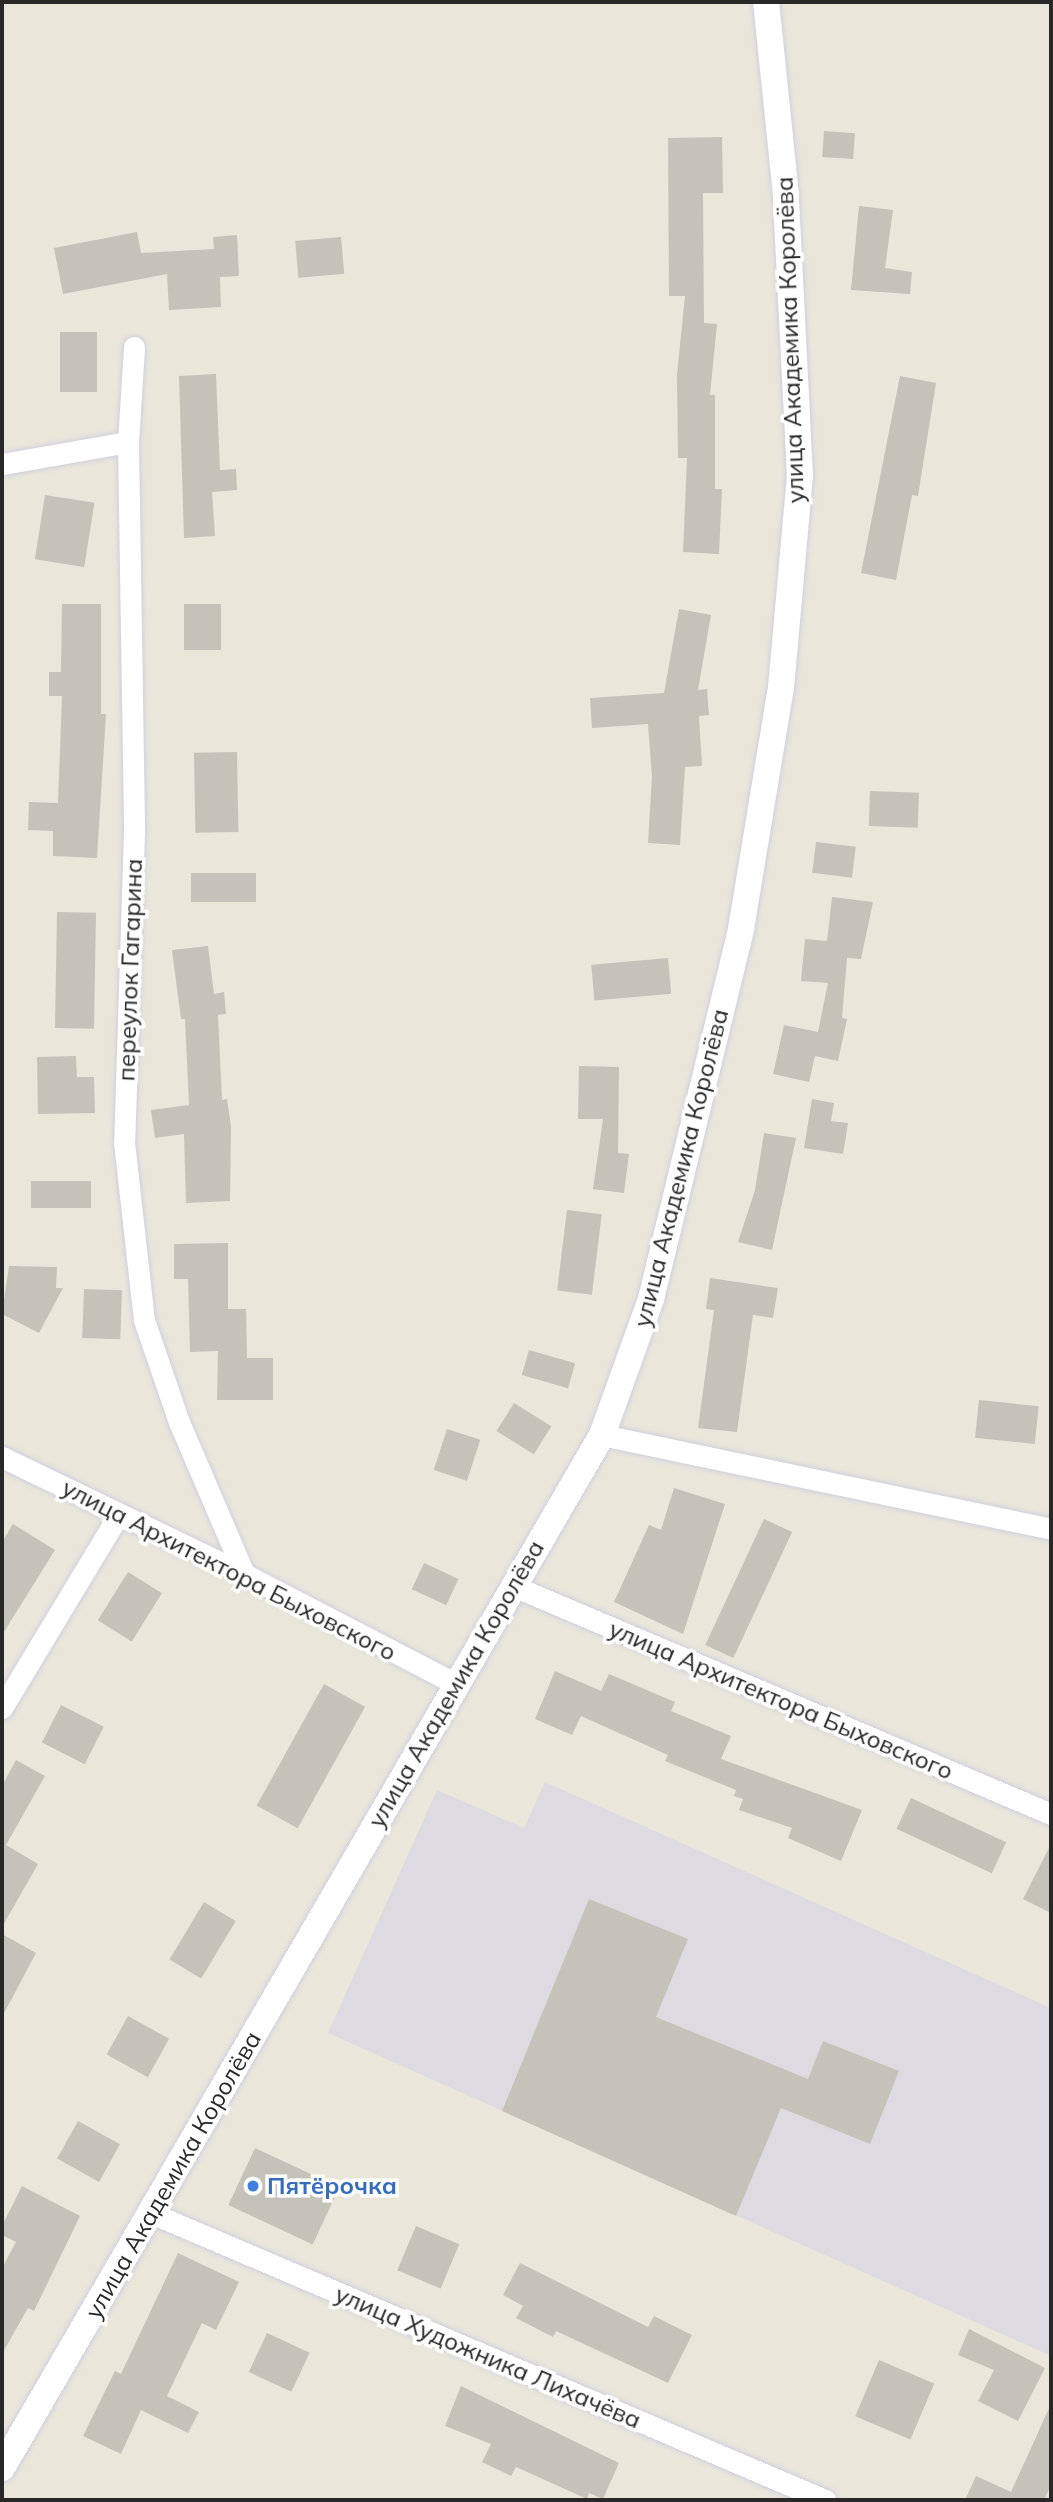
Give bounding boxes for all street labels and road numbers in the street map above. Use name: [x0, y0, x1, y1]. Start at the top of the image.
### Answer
street label: улица Академика Королёва: [770, 176, 810, 504]
street label: переулок Гагарина: [112, 858, 148, 1082]
street label: улица Академика Королёва: [627, 1006, 735, 1330]
street label: улица Архитектора Быховского: [57, 1473, 401, 1667]
street label: улица Академика Королёва: [362, 1535, 550, 1833]
street label: улица Архитектора Быховского: [605, 1614, 957, 1786]
street label: улица Академика Королёва: [79, 2026, 267, 2324]
street label: улица Художника Лихачёва: [331, 2279, 645, 2435]

